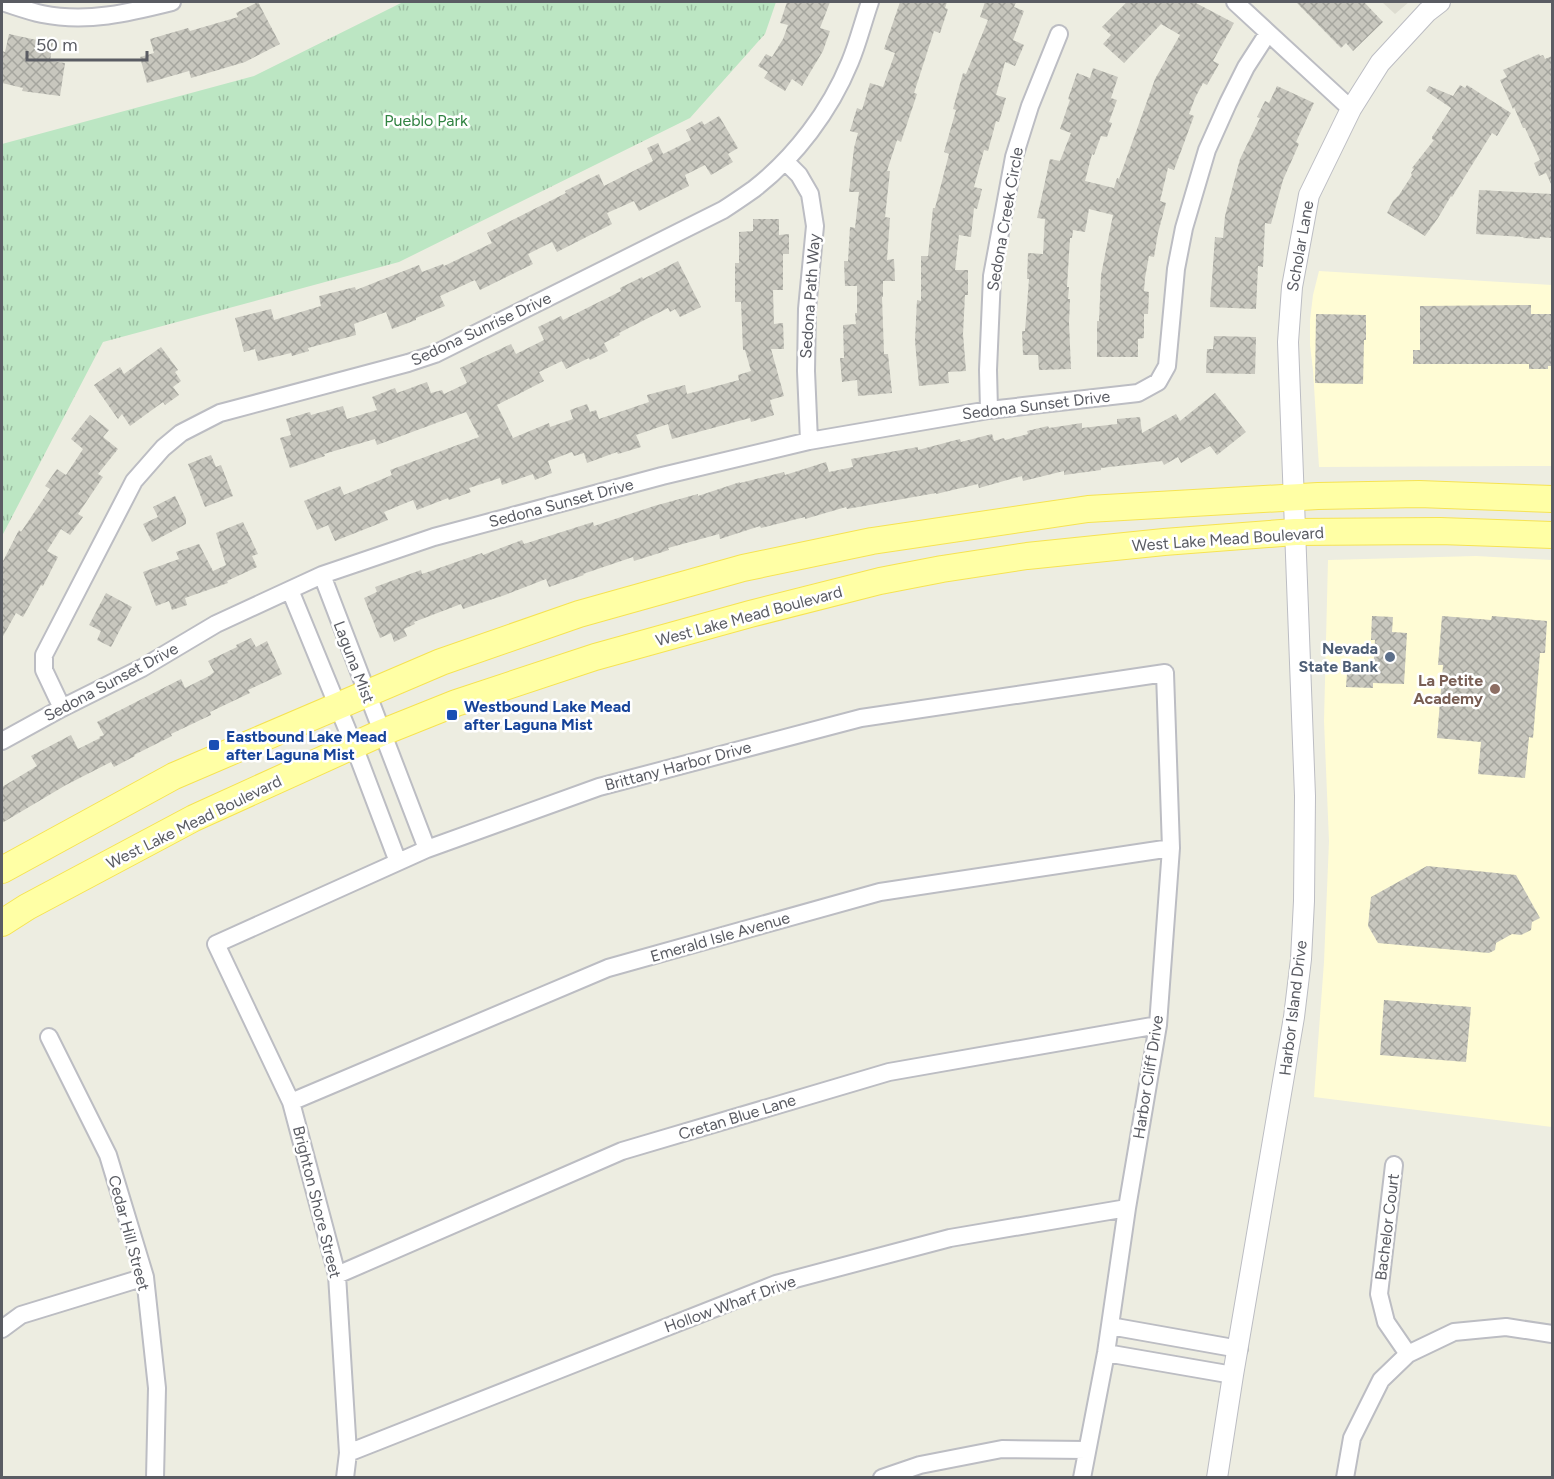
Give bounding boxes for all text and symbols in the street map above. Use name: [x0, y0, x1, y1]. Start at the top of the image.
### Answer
scale bar: [27, 24, 147, 62]
text: 50 m: [36, 34, 78, 56]
park label: Pueblo Park: [384, 111, 468, 130]
street label: Sedona Creek Circle: [983, 145, 1027, 293]
street label: Scholar Lane: [1283, 199, 1317, 293]
street label: Sedona Path Way: [796, 232, 824, 359]
street label: Sedona Sunrise Drive: [408, 288, 554, 370]
street label: Sedona Sunset Drive: [961, 386, 1111, 424]
street label: Sedona Sunset Drive: [487, 474, 636, 531]
street label: West Lake Mead Boulevard: [1131, 523, 1325, 555]
street label: West Lake Mead Boulevard: [654, 582, 844, 650]
street label: Laguna Mist: [330, 618, 378, 706]
street label: Sedona Sunset Drive: [41, 638, 182, 725]
place label: Nevada State Bank: [1298, 639, 1378, 676]
marker: Nevada State Bank: [1383, 650, 1397, 664]
place label: La Petite Academy: [1413, 671, 1484, 708]
marker: La Petite Academy: [1488, 682, 1502, 696]
place label: Westbound Lake Mead after Laguna Mist: [464, 697, 631, 734]
marker: Westbound Lake Mead after Laguna Mist: [445, 708, 459, 722]
place label: Eastbound Lake Mead after Laguna Mist: [226, 727, 387, 764]
street label: Brittany Harbor Drive: [603, 737, 754, 795]
marker: Eastbound Lake Mead after Laguna Mist: [207, 738, 221, 752]
street label: West Lake Mead Boulevard: [103, 771, 285, 873]
street label: Emerald Isle Avenue: [648, 908, 792, 966]
street label: Harbor Island Drive: [1275, 939, 1311, 1077]
street label: Harbor Cliff Drive: [1129, 1013, 1167, 1140]
street label: Cretan Blue Lane: [676, 1090, 798, 1144]
street label: Brighton Shore Street: [289, 1124, 345, 1280]
street label: Bachelor Court: [1371, 1172, 1403, 1282]
street label: Cedar Hill Street: [104, 1173, 154, 1293]
street label: Hollow Wharf Drive: [662, 1271, 799, 1337]

